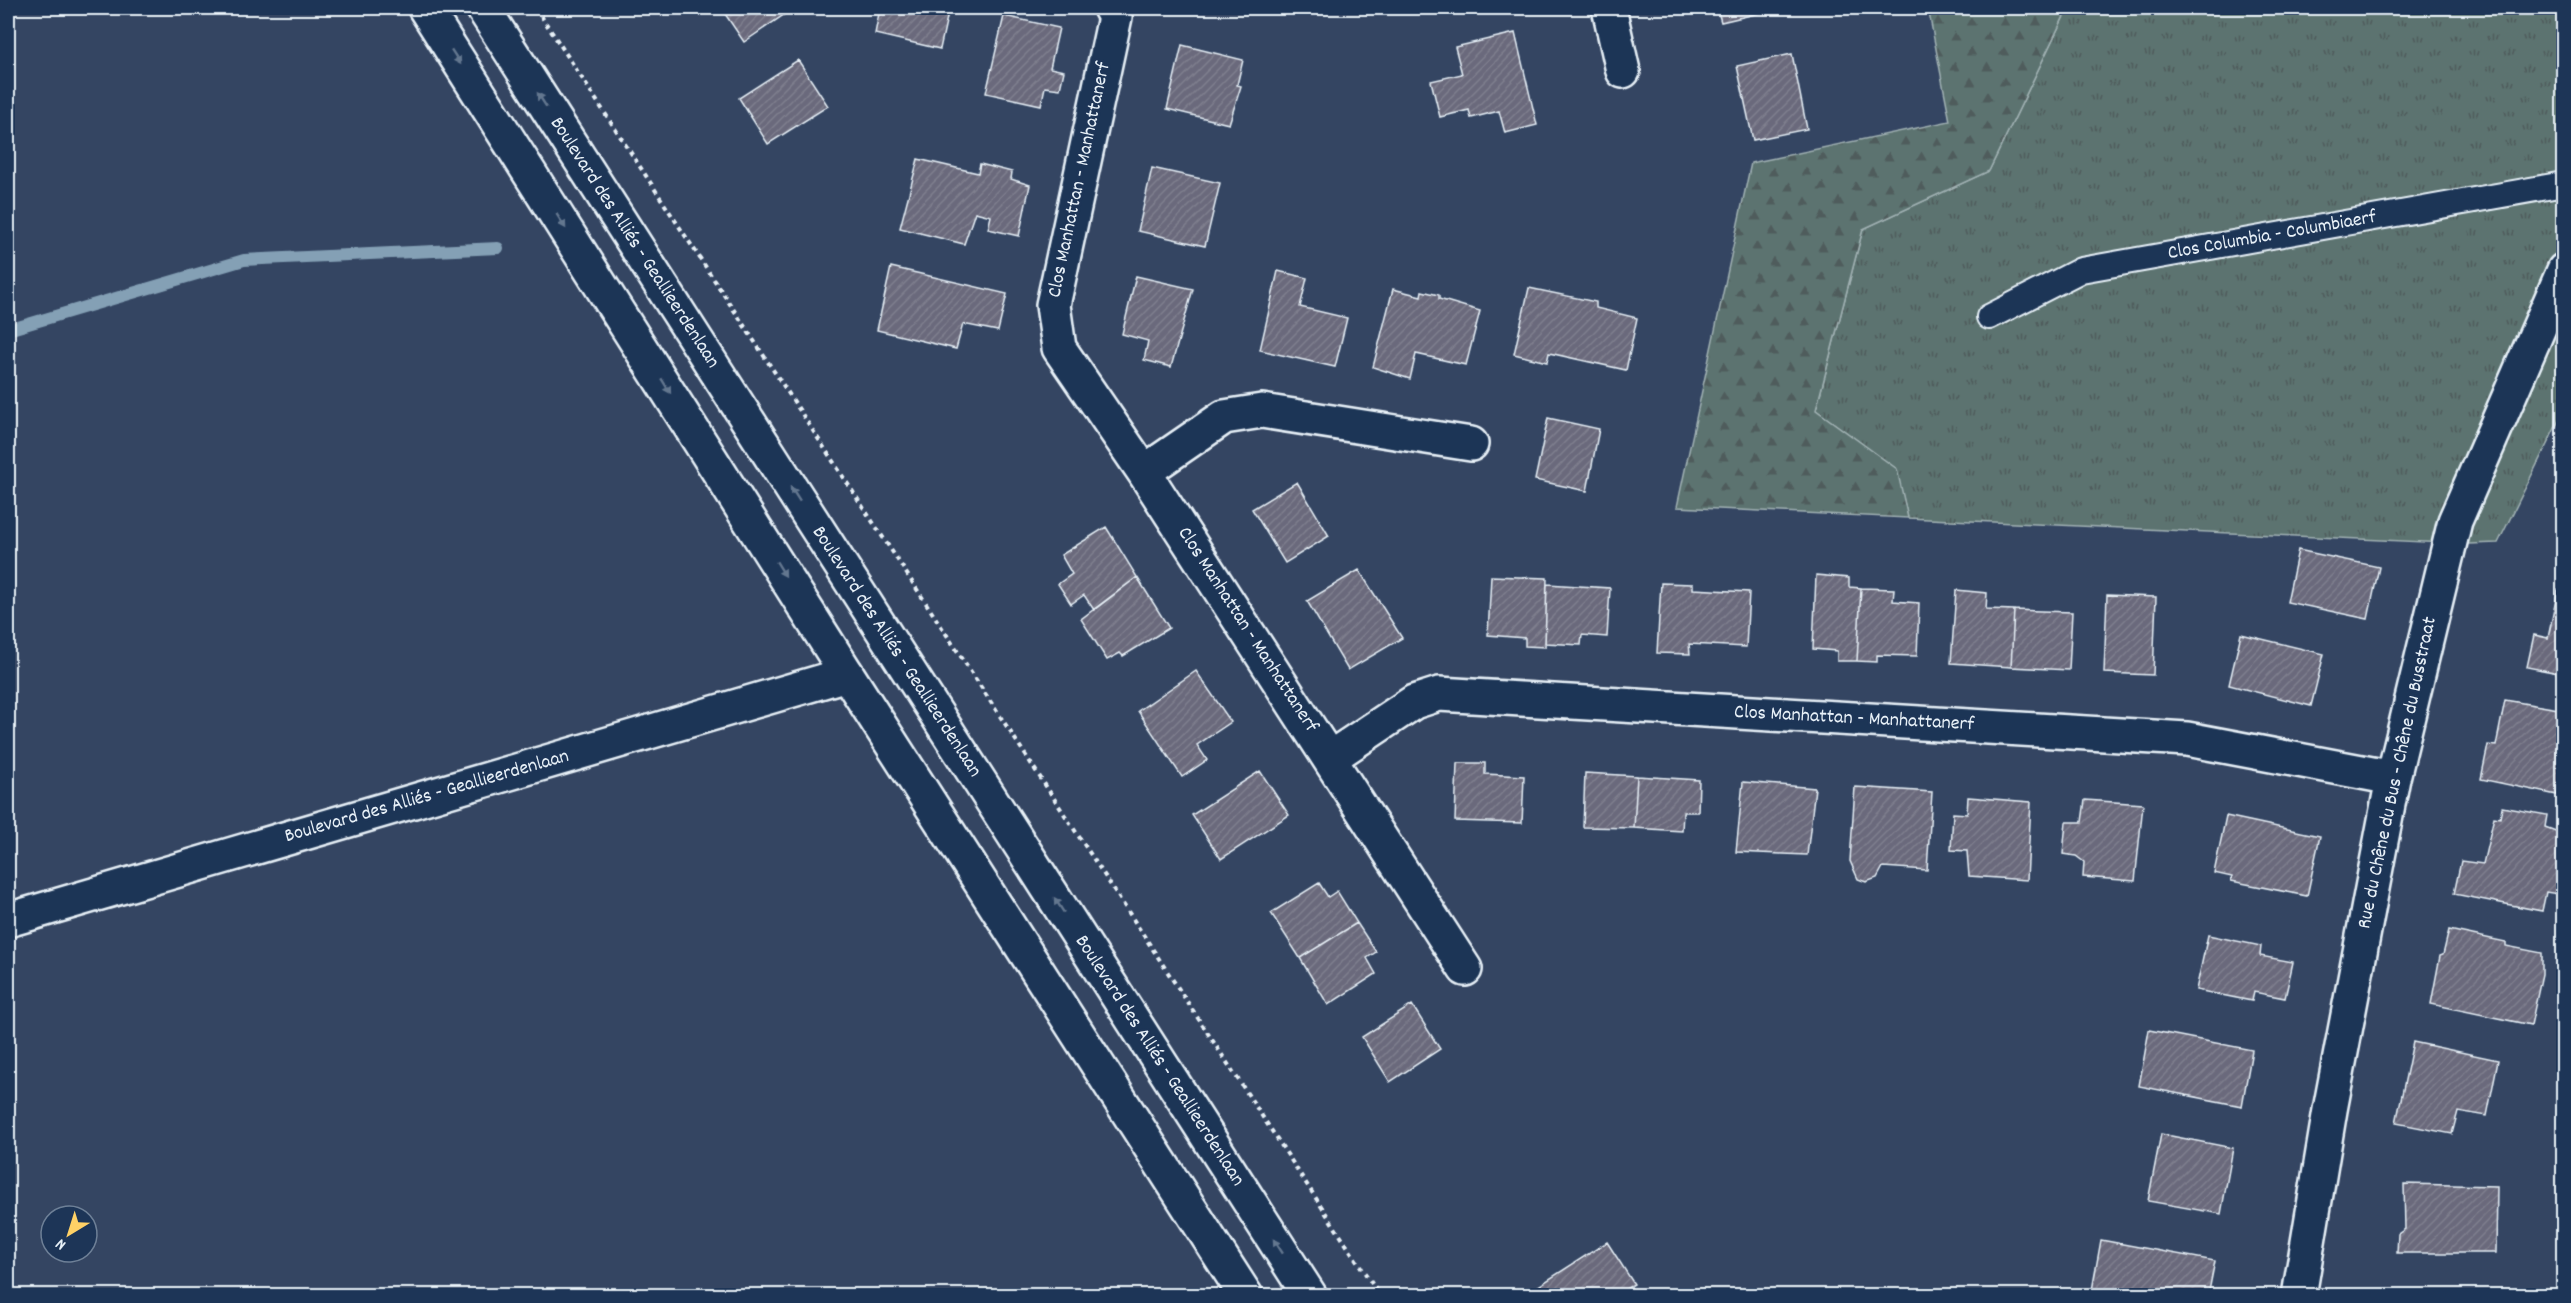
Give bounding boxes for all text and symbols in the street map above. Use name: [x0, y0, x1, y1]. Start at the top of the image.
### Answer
one-way arrow: [451, 49, 462, 65]
street label: Clos Manhattan - Manhattanerf: [1041, 59, 1119, 300]
one-way arrow: [537, 92, 548, 108]
street label: Boulevard des Alliés - Geallieerdenlaan: [542, 112, 726, 374]
street label: Clos Columbia - Columbiaerf: [2166, 204, 2379, 268]
one-way arrow: [556, 213, 567, 229]
one-way arrow: [660, 378, 671, 394]
one-way arrow: [790, 486, 801, 502]
street label: Boulevard des Alliés - Geallieerdenlaan: [804, 521, 988, 783]
street label: Clos Manhattan - Manhattanerf: [1170, 522, 1325, 739]
one-way arrow: [775, 560, 786, 577]
street label: Rue du Chêne du Bus - Chêne du Busstraat: [2351, 614, 2445, 932]
street label: Clos Manhattan - Manhattanerf: [1733, 699, 1976, 739]
street label: Boulevard des Alliés - Geallieerdenlaan: [282, 743, 572, 851]
one-way arrow: [1054, 897, 1065, 914]
street label: Boulevard des Alliés - Geallieerdenlaan: [1067, 930, 1251, 1192]
north arrow: [39, 1204, 99, 1264]
text: N: [51, 1232, 71, 1255]
one-way arrow: [1273, 1238, 1284, 1254]

